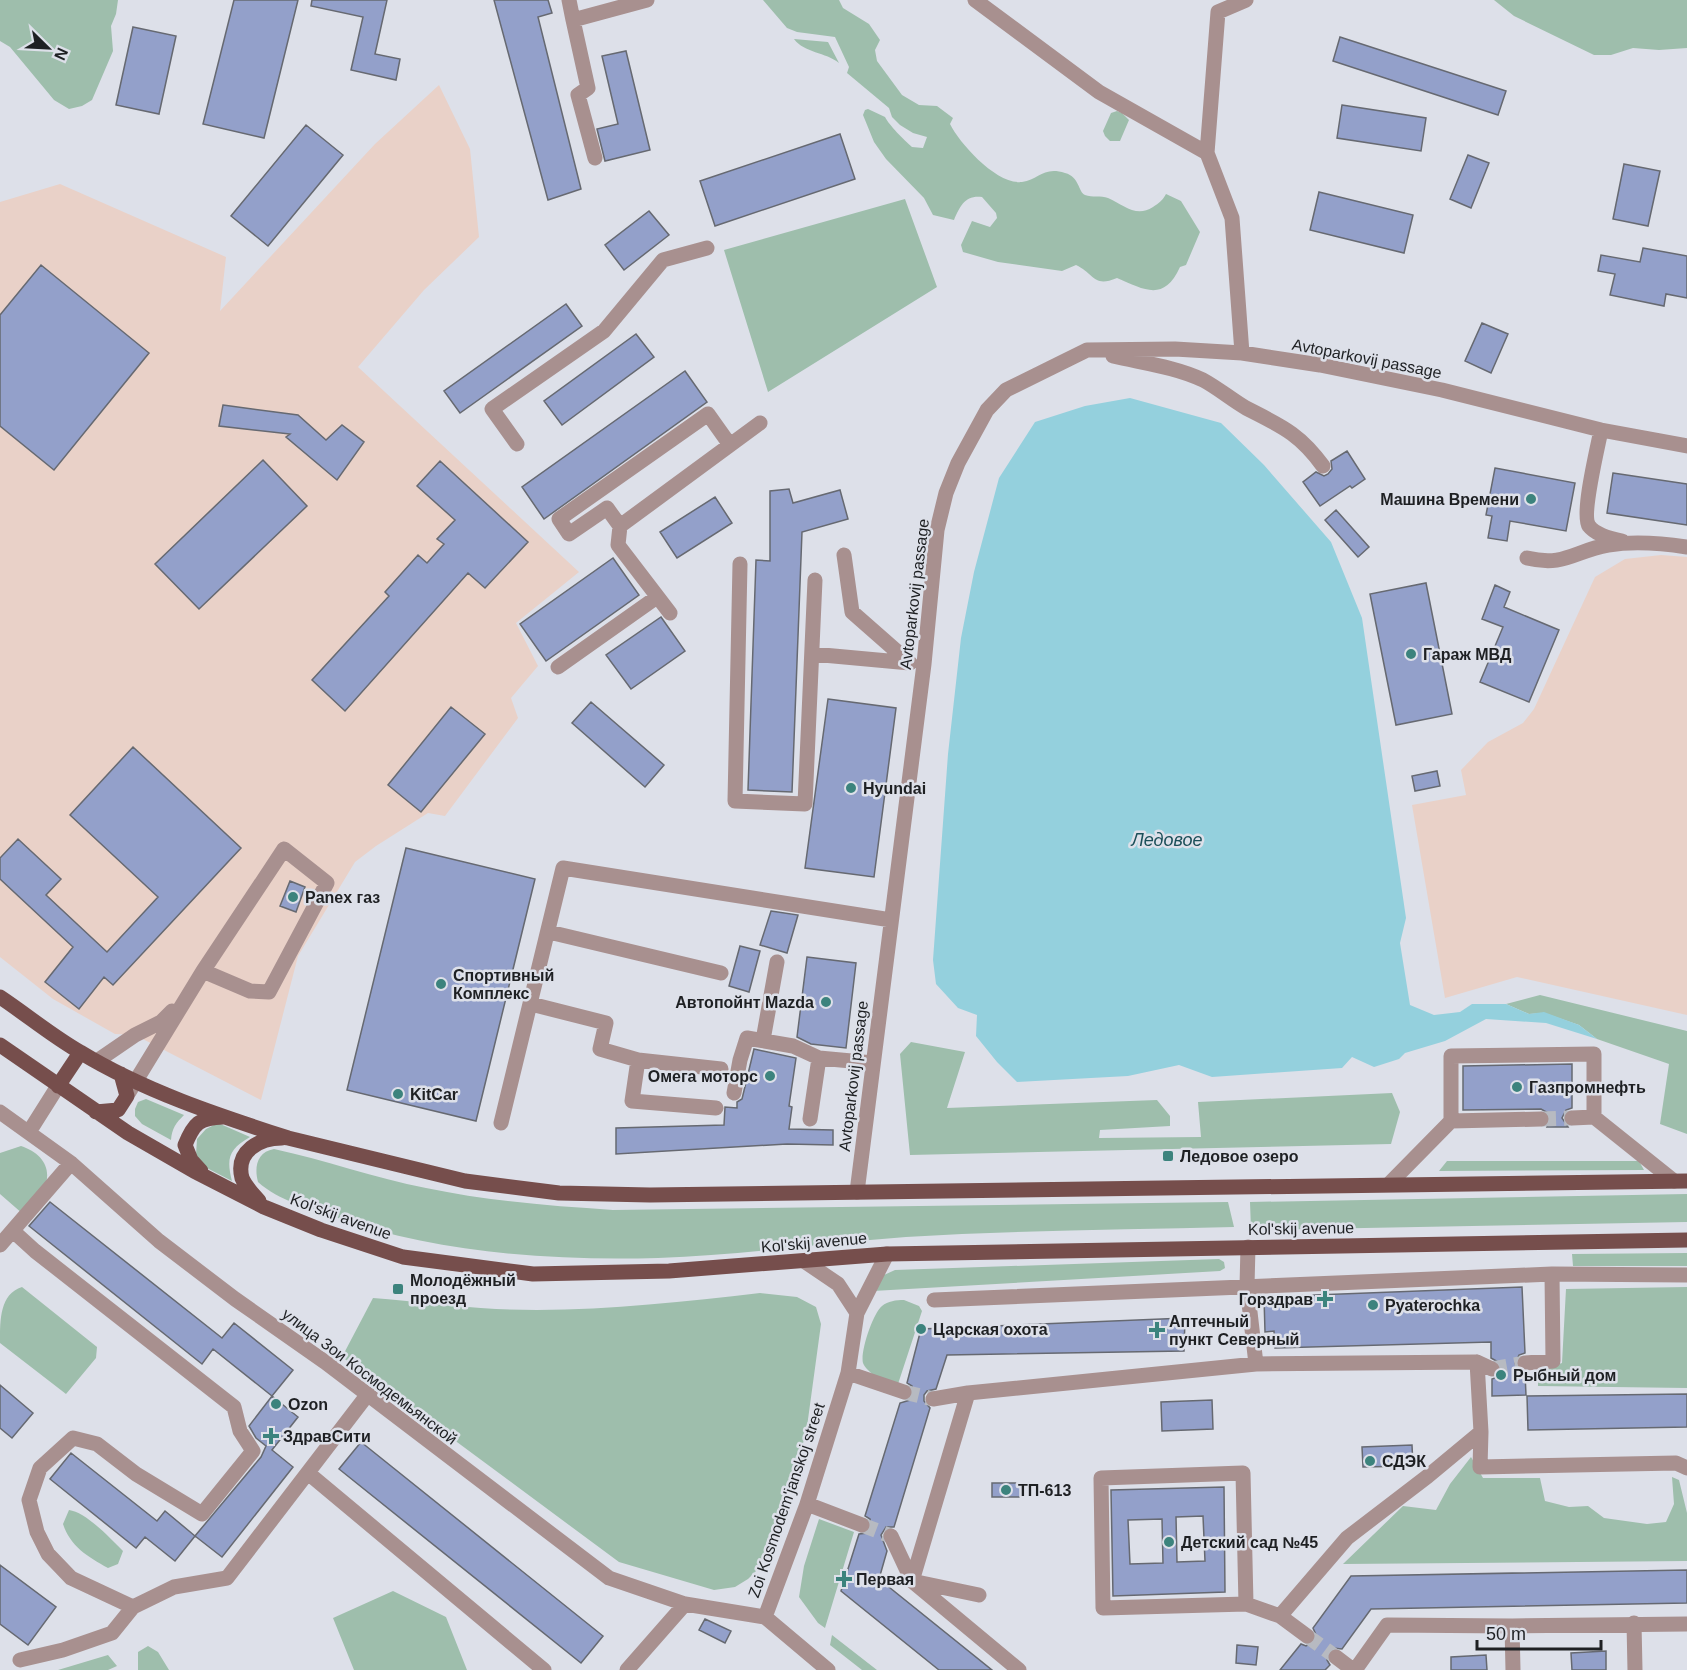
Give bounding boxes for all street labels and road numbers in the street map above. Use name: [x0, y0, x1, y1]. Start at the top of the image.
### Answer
street label: Avtoparkovij passage: [1291, 336, 1443, 381]
street label: Avtoparkovij passage: [897, 518, 932, 670]
street label: Avtoparkovij passage: [836, 1000, 871, 1152]
street label: Kol'skij avenue: [288, 1190, 394, 1243]
street label: Kol'skij avenue: [1248, 1219, 1354, 1238]
street label: Kol'skij avenue: [760, 1229, 868, 1256]
street label: улица Зои Космодемьянской: [279, 1305, 460, 1448]
street label: Zoi Kosmodem'janskoj street: [745, 1400, 828, 1600]

